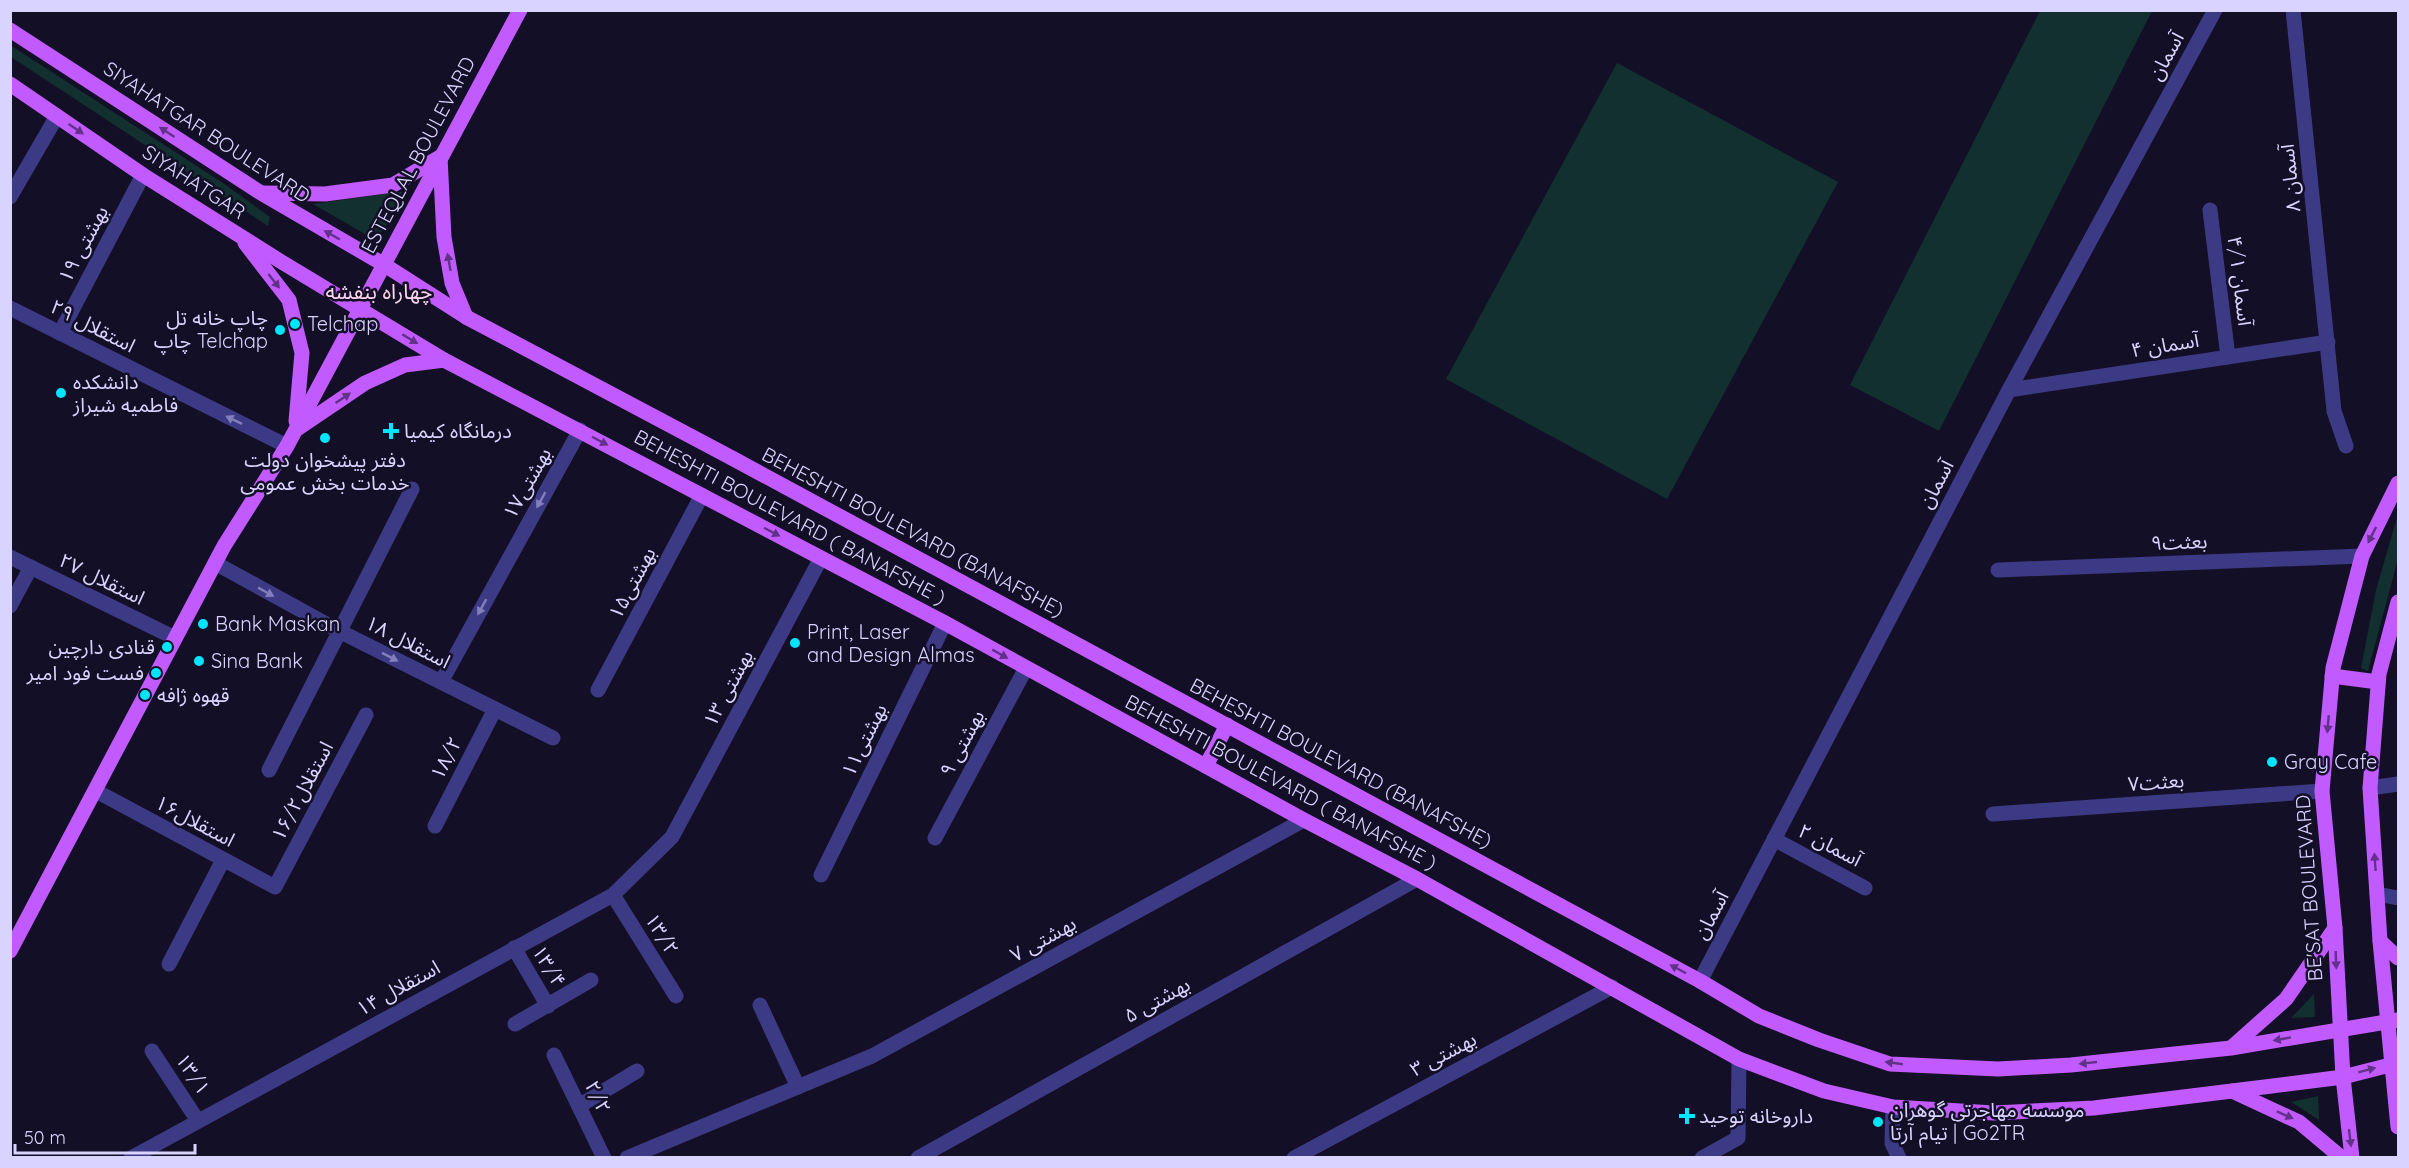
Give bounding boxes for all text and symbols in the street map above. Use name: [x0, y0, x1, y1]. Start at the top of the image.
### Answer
street label: آسمان: [2142, 26, 2190, 84]
street label: ESTEQLAL BOULEVARD: [355, 52, 480, 257]
street label: SIYAHATGAR BOULEVARD: [99, 56, 315, 208]
one-way arrow: [68, 123, 84, 135]
one-way arrow: [159, 127, 175, 138]
street label: SIYAHATGAR: [138, 140, 250, 224]
street label: ۸ آسمان: [2273, 142, 2306, 213]
street label: ۱۹ بهشتی: [52, 201, 113, 286]
one-way arrow: [324, 230, 341, 240]
street label: ۴/۱ آسمان: [2223, 235, 2259, 328]
one-way arrow: [444, 252, 453, 271]
one-way arrow: [267, 273, 280, 289]
district label: چهاراه بنفشه: [326, 278, 432, 305]
street label: ۲۹ استقلال: [47, 294, 140, 358]
place label: چاپ خانه تل چاپ Telchap: [154, 305, 268, 355]
place label: Telchap: [307, 311, 378, 336]
marker: Telchap: [288, 317, 302, 331]
marker: چاپ خانه تل چاپ Telchap: [273, 323, 287, 337]
street label: ۴ آسمان: [2129, 327, 2202, 362]
one-way arrow: [402, 333, 418, 344]
place label: دانشکده فاطمیه شیراز: [72, 369, 178, 417]
marker: دانشکده فاطمیه شیراز: [54, 386, 68, 400]
one-way arrow: [335, 392, 351, 404]
one-way arrow: [226, 415, 243, 425]
place label: درمانگاه کیمیا: [404, 418, 512, 443]
marker: درمانگاه کیمیا: [382, 422, 400, 440]
street label: BEHESHTI BOULEVARD ( BANAFSHE ): [630, 424, 950, 610]
marker: دفتر پیشخوان دولت خدمات بخش عمومی: [318, 431, 332, 445]
one-way arrow: [591, 436, 608, 446]
street label: BEHESHTI BOULEVARD (BANAFSHE): [758, 441, 1068, 622]
street label: بهشتی۱۷: [497, 443, 556, 523]
place label: دفتر پیشخوان دولت خدمات بخش عمومی: [240, 447, 410, 495]
street label: آسمان: [1912, 454, 1959, 512]
one-way arrow: [536, 492, 546, 509]
one-way arrow: [764, 527, 781, 537]
one-way arrow: [2367, 527, 2377, 544]
street label: بعثت۹: [2150, 528, 2208, 555]
street label: بهشتی۱۵: [602, 543, 661, 623]
street label: ۲۷ استقلال: [55, 547, 149, 610]
one-way arrow: [258, 586, 275, 596]
one-way arrow: [477, 599, 487, 616]
street label: استقلال ۱۸: [362, 610, 455, 674]
place label: Bank Maskan: [215, 611, 340, 636]
marker: Bank Maskan: [196, 617, 210, 631]
place label: Print, Laser and Design Almas: [807, 619, 975, 667]
place label: قنادی دارچین: [49, 634, 155, 660]
marker: Print, Laser and Design Almas: [788, 636, 802, 650]
marker: قنادی دارچین: [160, 640, 174, 654]
street label: بهشتی ۱۳: [697, 645, 758, 730]
place label: Sina Bank: [211, 648, 303, 673]
one-way arrow: [992, 648, 1008, 659]
one-way arrow: [382, 652, 399, 662]
marker: Sina Bank: [192, 654, 206, 668]
place label: فست فود امیر: [26, 660, 144, 685]
marker: فست فود امیر: [149, 666, 163, 680]
street label: BEHESHTI BOULEVARD (BANAFSHE): [1186, 672, 1496, 853]
place label: قهوه ژافه: [157, 682, 229, 707]
marker: قهوه ژافه: [138, 688, 152, 702]
street label: BEHESHTI BOULEVARD ( BANAFSHE ): [1121, 689, 1441, 875]
street label: بهشتی۱۱: [835, 699, 892, 780]
street label: بهشتی ۹: [934, 705, 989, 780]
one-way arrow: [2323, 715, 2333, 734]
street label: ۱۸/۲: [424, 732, 467, 783]
street label: استقلال۱۶/۲: [265, 737, 338, 845]
place label: Gray Cafe: [2284, 749, 2377, 774]
marker: Gray Cafe: [2265, 755, 2279, 769]
street label: بعثت۷: [2127, 767, 2185, 796]
street label: استقلال۱۶: [151, 789, 239, 852]
street label: BE'SAT BOULEVARD: [2290, 794, 2327, 982]
street label: ۲ آسمان: [1794, 817, 1867, 872]
one-way arrow: [2370, 852, 2379, 871]
street label: آسمان: [1687, 885, 1734, 943]
street label: ۱۳/۲: [640, 908, 685, 959]
street label: بهشتی ۷: [1005, 910, 1080, 967]
street label: ۱۳/۴: [527, 940, 572, 991]
one-way arrow: [2332, 951, 2341, 970]
street label: استقلال ۱۴: [351, 954, 444, 1021]
one-way arrow: [1669, 964, 1686, 974]
street label: بهشتی ۵: [1119, 971, 1194, 1028]
street label: بهشتی ۳: [1405, 1026, 1480, 1081]
one-way arrow: [2272, 1035, 2291, 1044]
street label: ۱۳/۱: [171, 1048, 216, 1099]
one-way arrow: [1884, 1058, 1903, 1067]
one-way arrow: [2079, 1058, 2098, 1068]
one-way arrow: [2358, 1065, 2376, 1075]
street label: ۲/۲: [580, 1076, 617, 1117]
place label: موسسه مهاجرتی گوهران تیام آرتا | Go2TR: [1890, 1097, 2085, 1148]
place label: داروخانه توحید: [1699, 1103, 1813, 1128]
marker: داروخانه توحید: [1680, 1109, 1694, 1123]
one-way arrow: [2276, 1111, 2293, 1120]
marker: موسسه مهاجرتی گوهران تیام آرتا | Go2TR: [1871, 1115, 1885, 1129]
scale bar: [15, 1117, 195, 1155]
text: 50 m: [24, 1126, 66, 1149]
one-way arrow: [2345, 1129, 2355, 1148]

